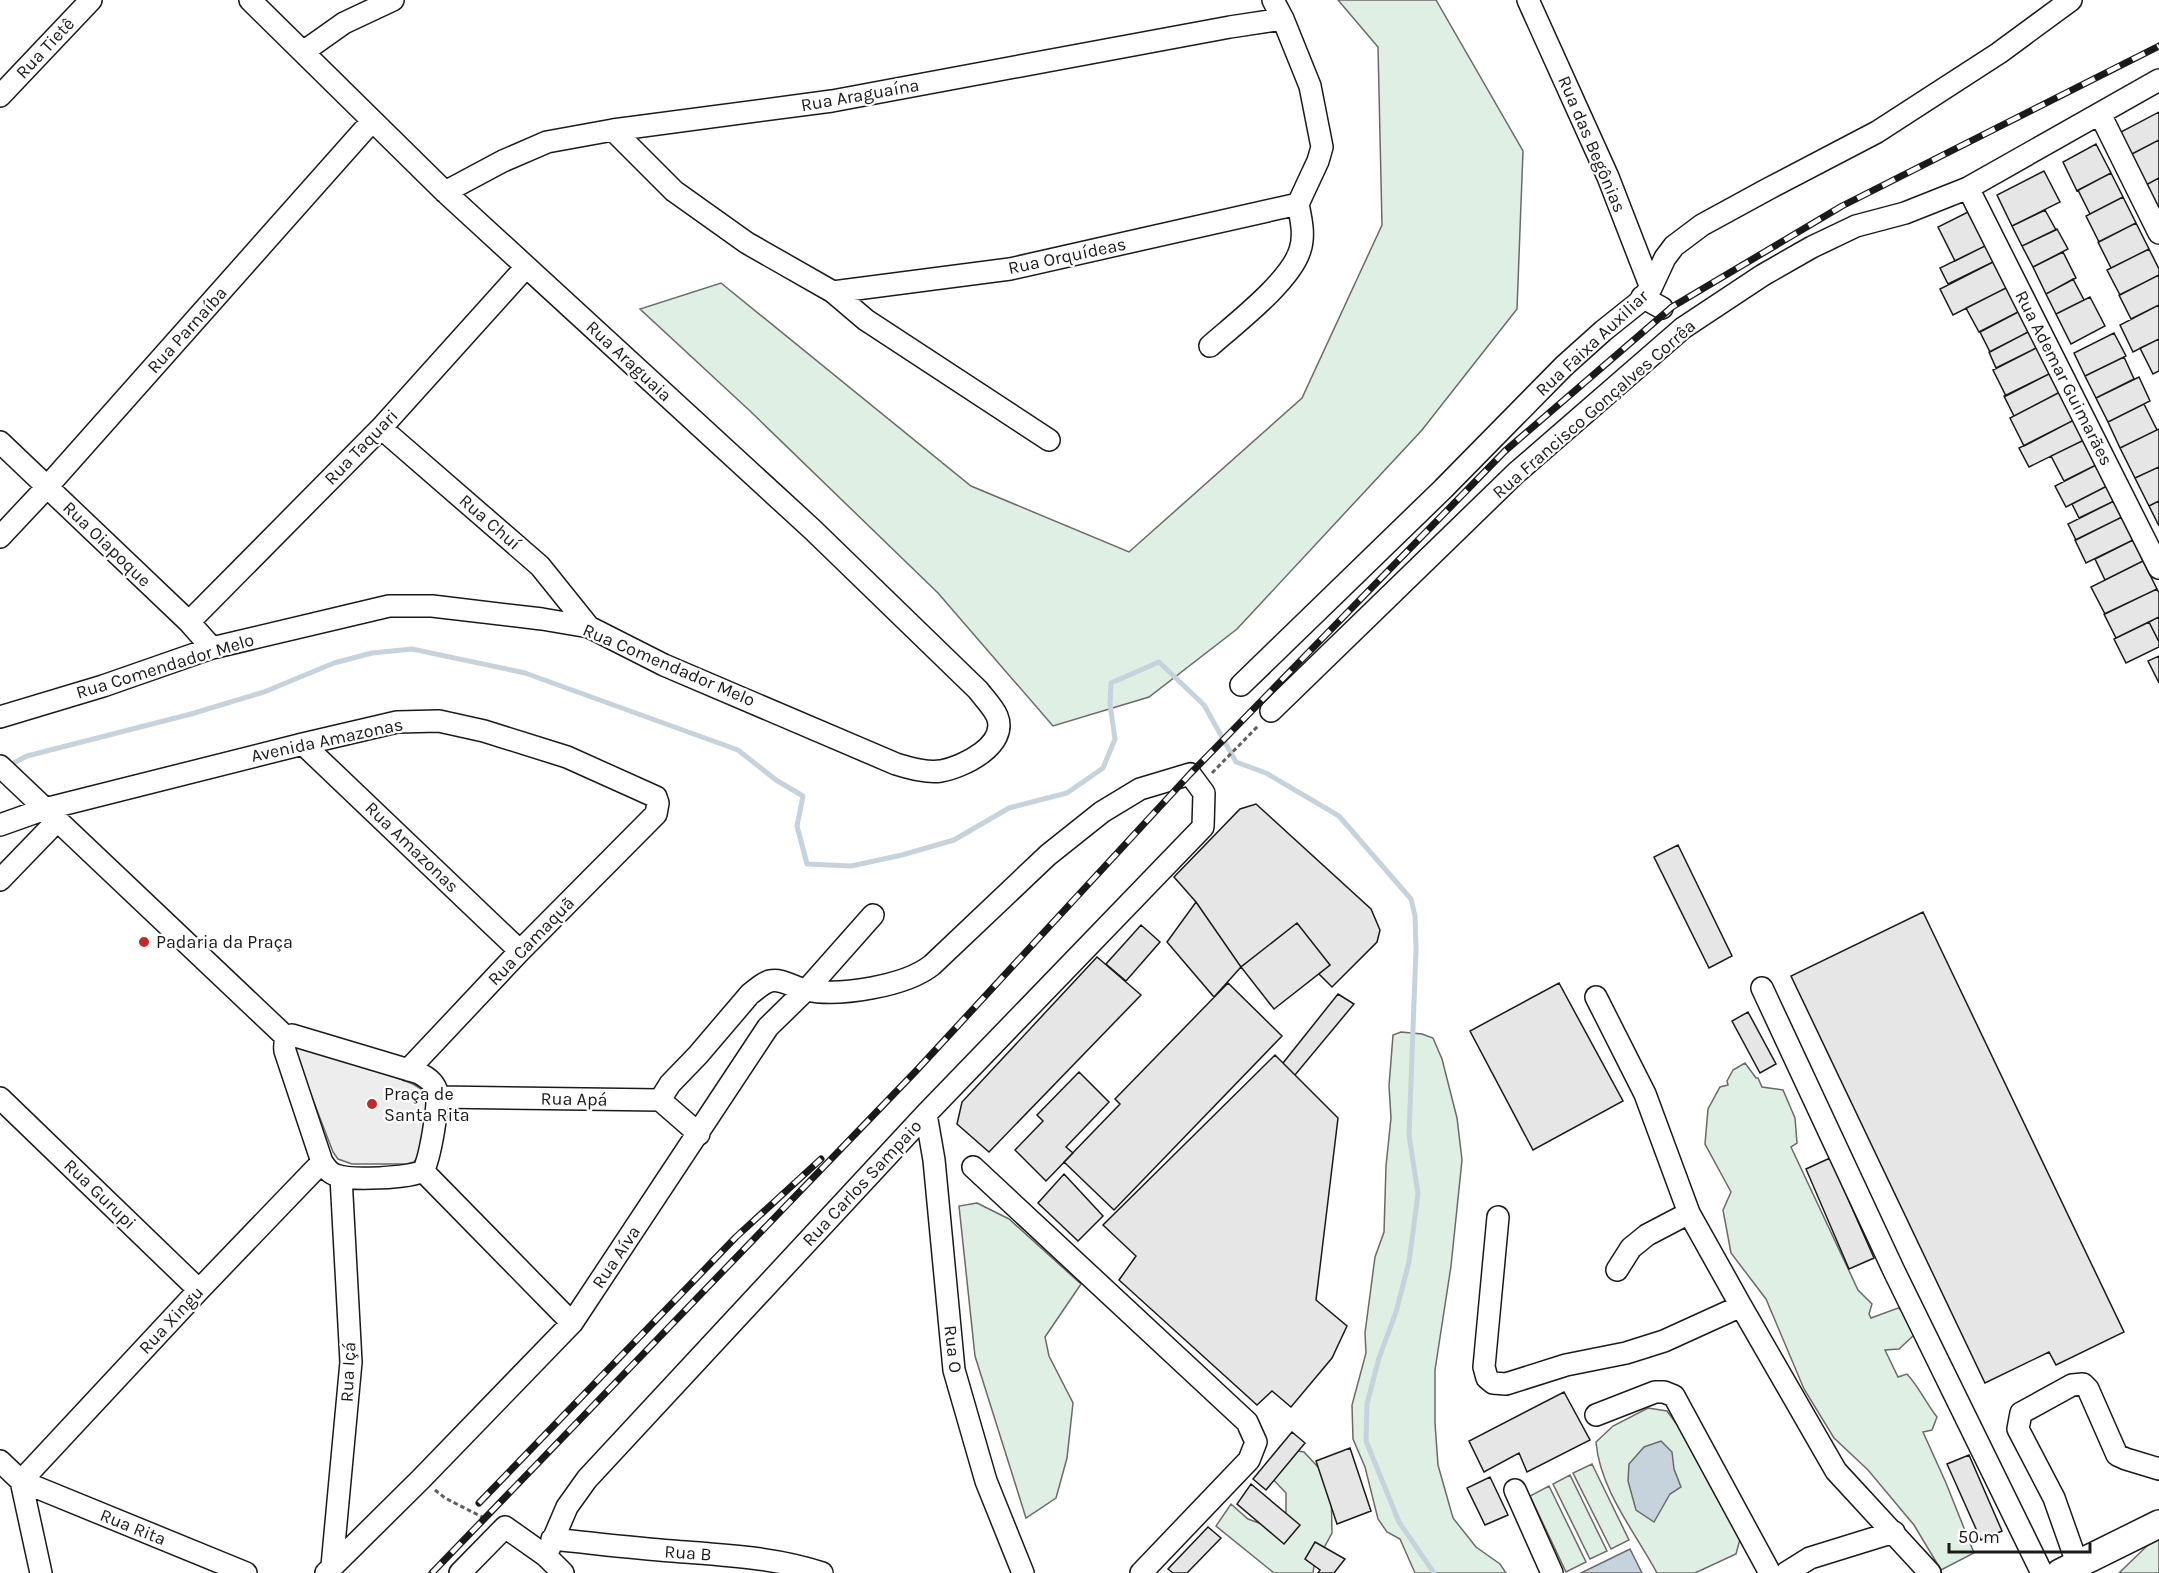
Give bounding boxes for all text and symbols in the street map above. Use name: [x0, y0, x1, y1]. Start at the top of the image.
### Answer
street label: Rua Tietê: [11, 13, 79, 83]
street label: Rua das Begônias: [1553, 72, 1631, 216]
street label: Rua Araguaína: [799, 74, 921, 116]
street label: Rua Orquídeas: [1006, 233, 1128, 279]
street label: Rua Parnaíba: [142, 282, 232, 378]
street label: Rua Faixa Auxiliar: [1531, 285, 1653, 401]
street label: Rua Ademar Guimarães: [2010, 287, 2118, 469]
street label: Rua Francisco Gonçalves Corrêa: [1488, 315, 1700, 503]
street label: Rua Araguaia: [582, 316, 676, 406]
street label: Rua Taquari: [320, 405, 402, 489]
street label: Rua Chuí: [455, 489, 526, 555]
street label: Rua Oiapoque: [58, 496, 156, 592]
street label: Rua Comendador Melo: [579, 619, 759, 711]
street label: Rua Comendador Melo: [73, 628, 257, 704]
street label: Avenida Amazonas: [249, 713, 405, 767]
street label: Rua Amazonas: [361, 797, 463, 897]
street label: Rua Camaquã: [483, 892, 579, 990]
place label: Padaria da Praça: [156, 931, 293, 953]
marker: Padaria da Praça: [137, 935, 151, 949]
place label: Praça de Santa Rita: [384, 1083, 470, 1126]
street label: Rua Apá: [540, 1087, 608, 1111]
marker: Praça de Santa Rita: [365, 1097, 379, 1111]
street label: Rua Carlos Sampaio: [798, 1115, 926, 1251]
street label: Rua Gurupi: [59, 1154, 141, 1234]
street label: Rua Aíva: [587, 1222, 645, 1292]
street label: Rua Xingu: [134, 1281, 208, 1359]
street label: Rua O: [939, 1324, 967, 1374]
street label: Rua Içá: [335, 1341, 361, 1403]
street label: Rua Rita: [97, 1504, 169, 1550]
scale bar: [1949, 1516, 2090, 1554]
text: 50 m: [1958, 1526, 2000, 1548]
street label: Rua B: [664, 1540, 712, 1566]

